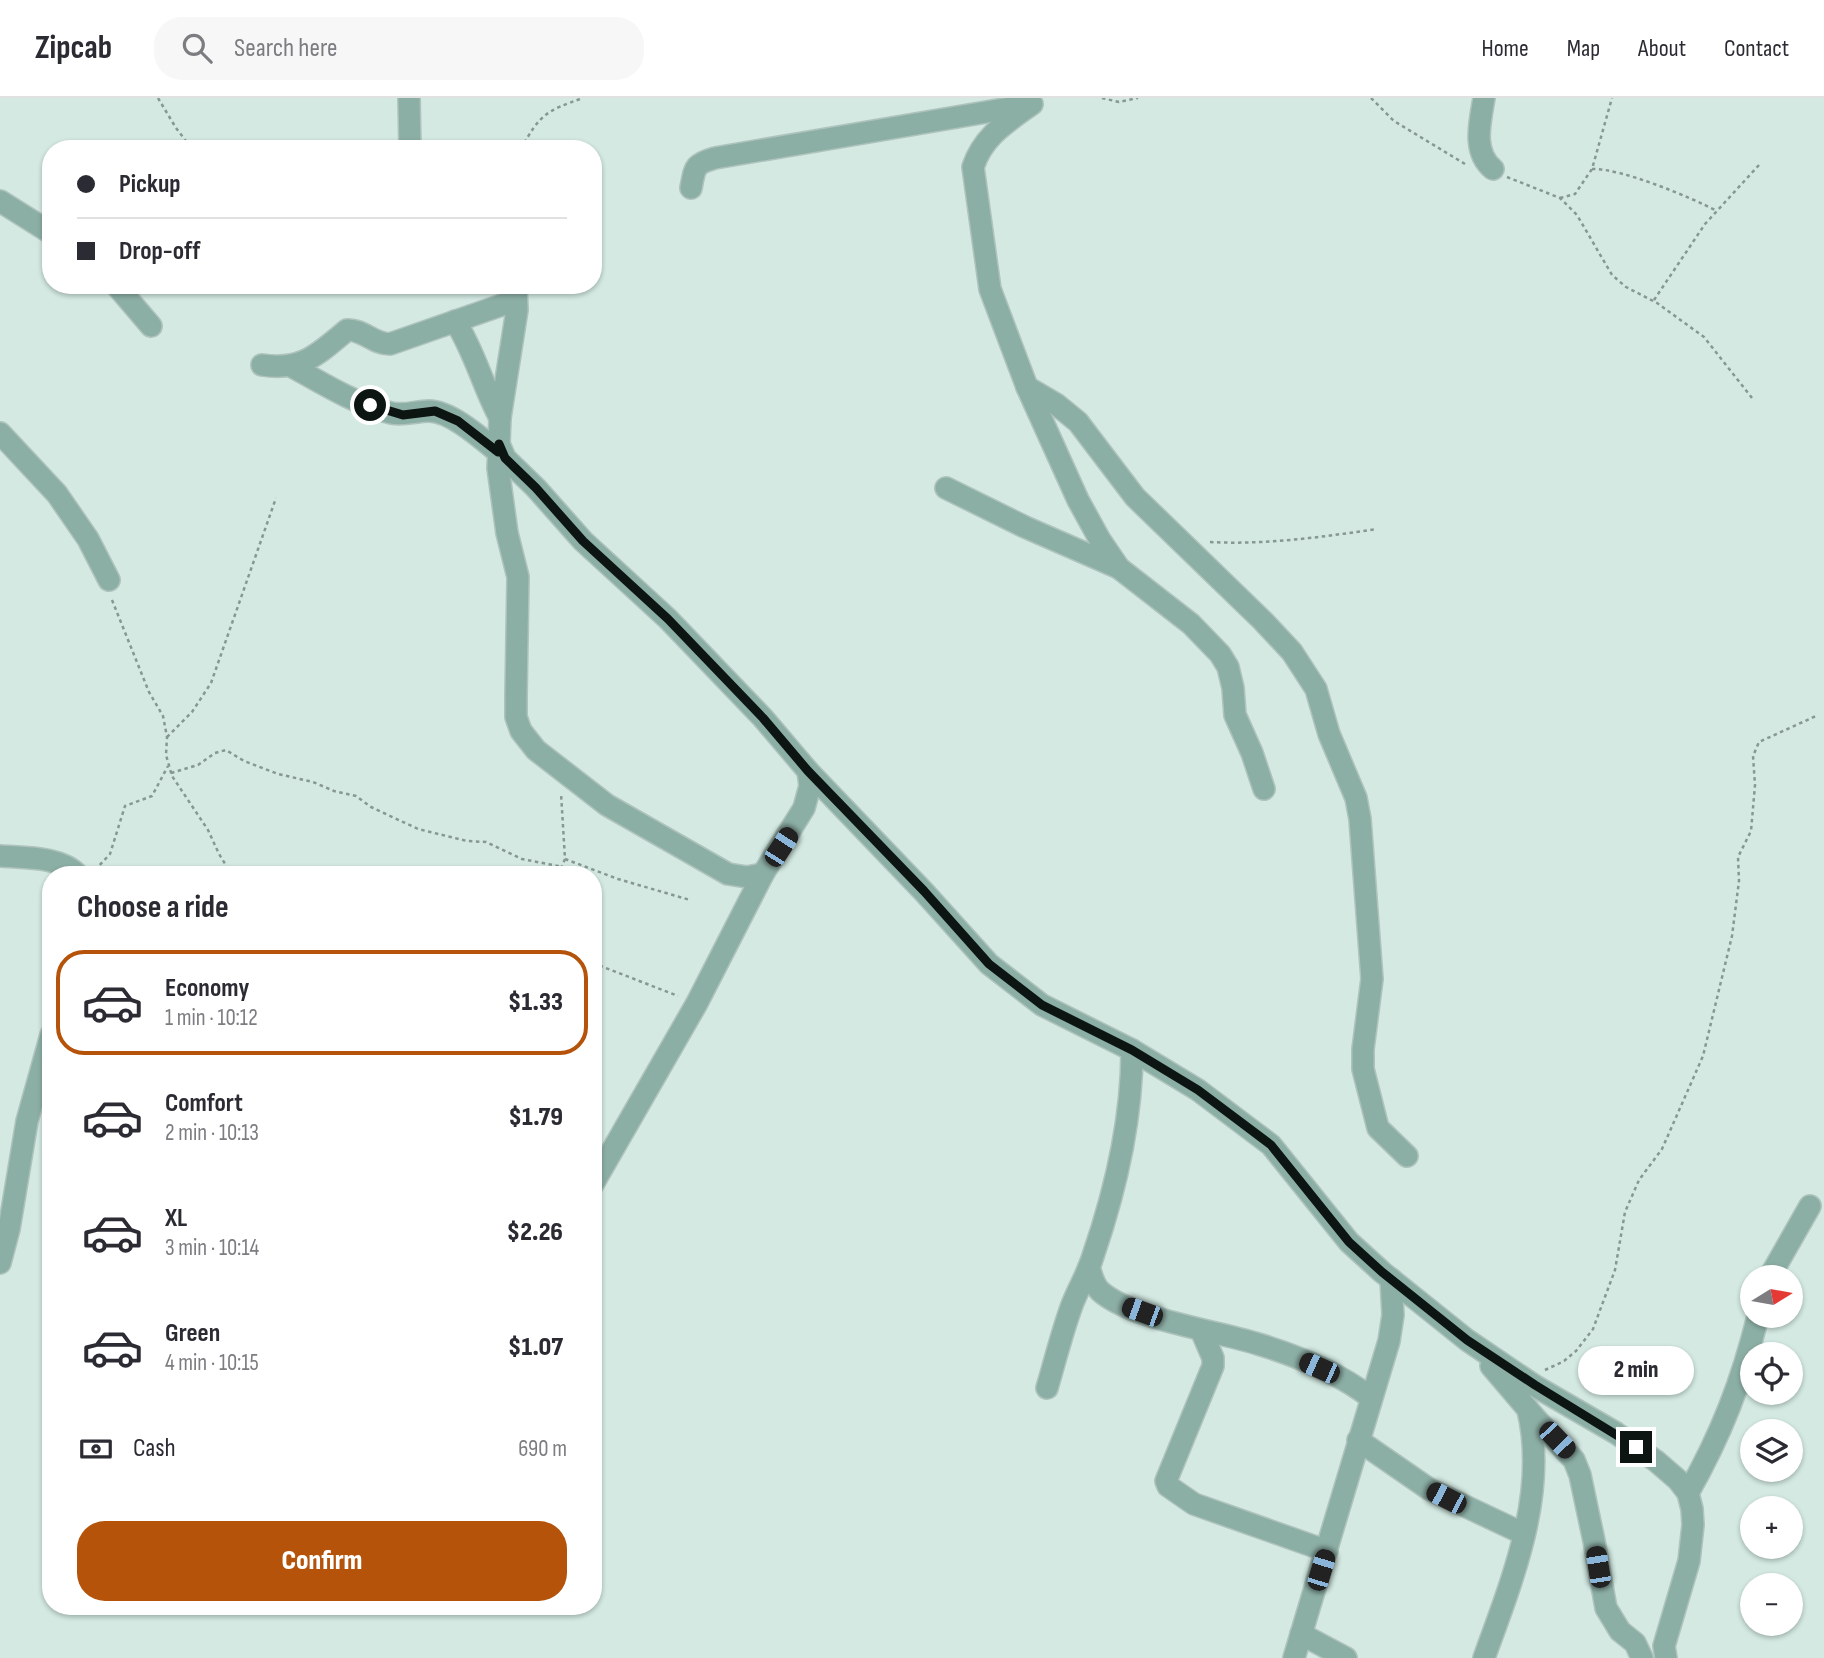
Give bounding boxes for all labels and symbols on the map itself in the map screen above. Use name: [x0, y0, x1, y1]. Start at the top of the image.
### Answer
route start: [354, 389, 386, 421]
car: [761, 824, 802, 870]
north arrow: [1740, 1265, 1802, 1328]
car: [1119, 1295, 1166, 1329]
callout: 2 min: [1578, 1346, 1694, 1394]
car: [1296, 1350, 1343, 1386]
car: [1535, 1418, 1580, 1462]
route end: [1620, 1431, 1652, 1463]
car: [1423, 1479, 1470, 1517]
car: [1585, 1545, 1612, 1589]
car: [1305, 1547, 1338, 1593]

